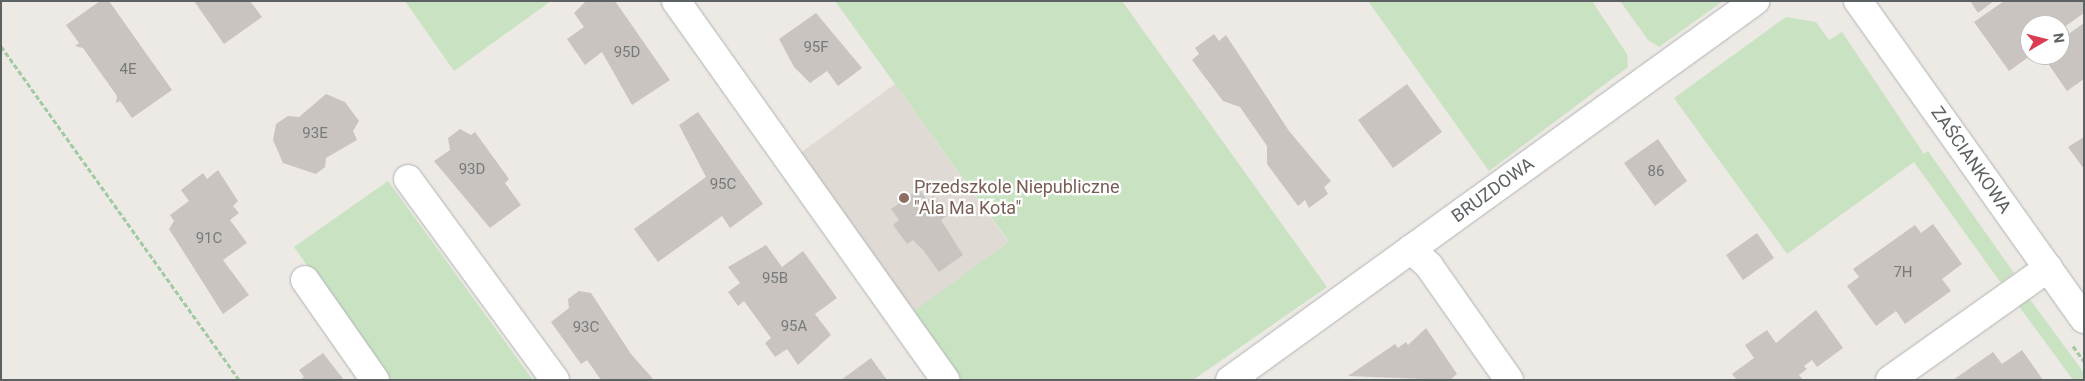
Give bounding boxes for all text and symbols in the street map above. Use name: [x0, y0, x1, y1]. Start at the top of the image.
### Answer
north arrow: [2020, 15, 2070, 65]
text: N: [2050, 32, 2067, 44]
house number: 95F: [803, 39, 829, 57]
house number: 95D: [614, 44, 640, 62]
house number: 4E: [120, 61, 136, 79]
street label: ZAŚCIANKOWA: [1926, 102, 2016, 218]
house number: 93E: [302, 125, 328, 143]
street label: BRUZDOWA: [1448, 153, 1538, 227]
house number: 93D: [459, 161, 485, 179]
house number: 86: [1648, 163, 1664, 181]
house number: 95C: [710, 176, 736, 194]
place label: Przedszkole Niepubliczne "Ala Ma Kota": [914, 177, 1119, 220]
marker: Przedszkole Niepubliczne "Ala Ma Kota": [898, 192, 910, 204]
house number: 91C: [196, 230, 222, 248]
house number: 7H: [1893, 264, 1913, 282]
house number: 95B: [762, 270, 788, 288]
house number: 95A: [781, 318, 807, 336]
house number: 93C: [573, 319, 599, 337]

